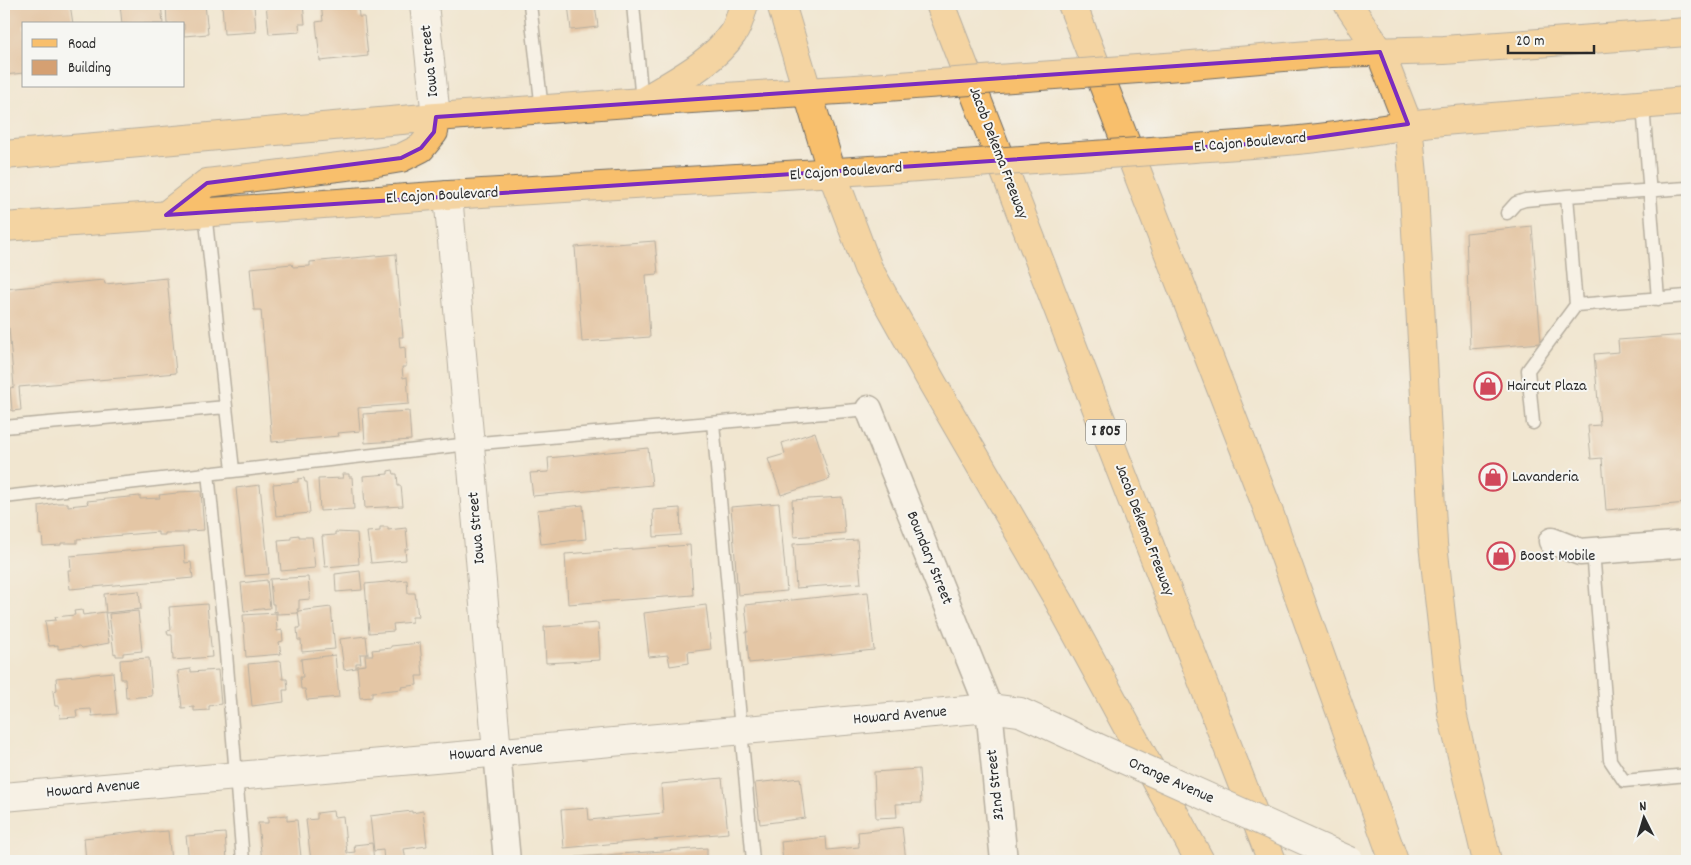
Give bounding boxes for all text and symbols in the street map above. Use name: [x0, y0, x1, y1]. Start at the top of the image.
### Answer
legend: [22, 22, 185, 88]
scale bar: [1508, 22, 1595, 54]
street label: Iowa Street: [415, 24, 445, 98]
text: 20 m: [1516, 31, 1544, 53]
text: Road: [68, 34, 96, 56]
text: Building: [68, 58, 111, 80]
street label: Jacob Dekema Freeway: [962, 84, 1034, 223]
street label: El Cajon Boulevard: [1193, 127, 1307, 159]
street label: El Cajon Boulevard: [789, 157, 903, 187]
street label: El Cajon Boulevard: [385, 182, 499, 210]
shop icon: Haircut Plaza: [1473, 371, 1503, 401]
place label: Haircut Plaza: [1507, 375, 1587, 398]
road number: I 805: [1086, 420, 1126, 444]
street label: Jacob Dekema Freeway: [1108, 461, 1180, 600]
shop icon: Lavanderia: [1478, 462, 1508, 492]
place label: Lavanderia: [1512, 466, 1579, 489]
street label: Iowa Street: [462, 491, 492, 565]
street label: Boundary Street: [900, 508, 958, 608]
shop icon: Boost Mobile: [1486, 541, 1516, 571]
place label: Boost Mobile: [1520, 545, 1595, 568]
street label: Howard Avenue: [852, 700, 948, 732]
street label: Howard Avenue: [448, 736, 544, 768]
street label: 32nd Street: [981, 748, 1011, 822]
street label: Orange Avenue: [1125, 752, 1217, 810]
street label: Howard Avenue: [45, 773, 141, 805]
north arrow: [1618, 792, 1668, 842]
text: N: [1639, 797, 1647, 817]

